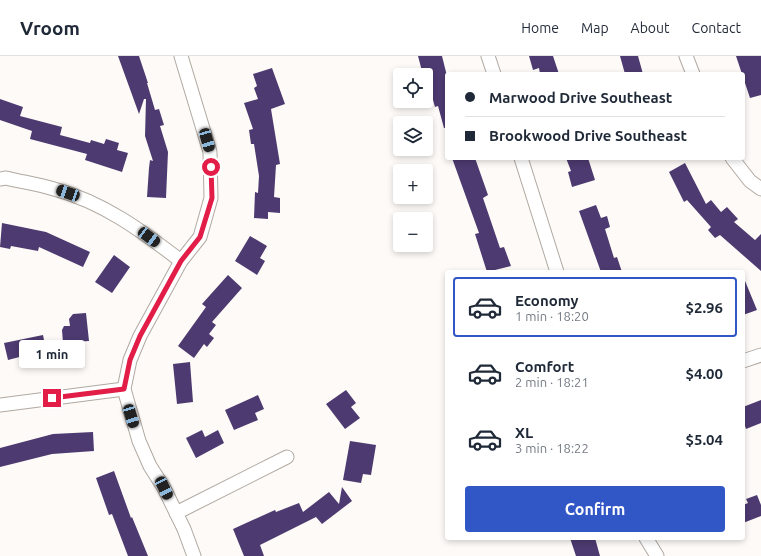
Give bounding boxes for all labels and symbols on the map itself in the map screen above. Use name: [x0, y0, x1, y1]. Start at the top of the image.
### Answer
car: [198, 127, 216, 153]
route start: [202, 158, 220, 176]
car: [55, 183, 81, 203]
car: [136, 225, 162, 249]
callout: 1 min: [19, 340, 85, 368]
route end: [43, 389, 61, 407]
car: [122, 403, 140, 429]
car: [153, 475, 175, 501]

